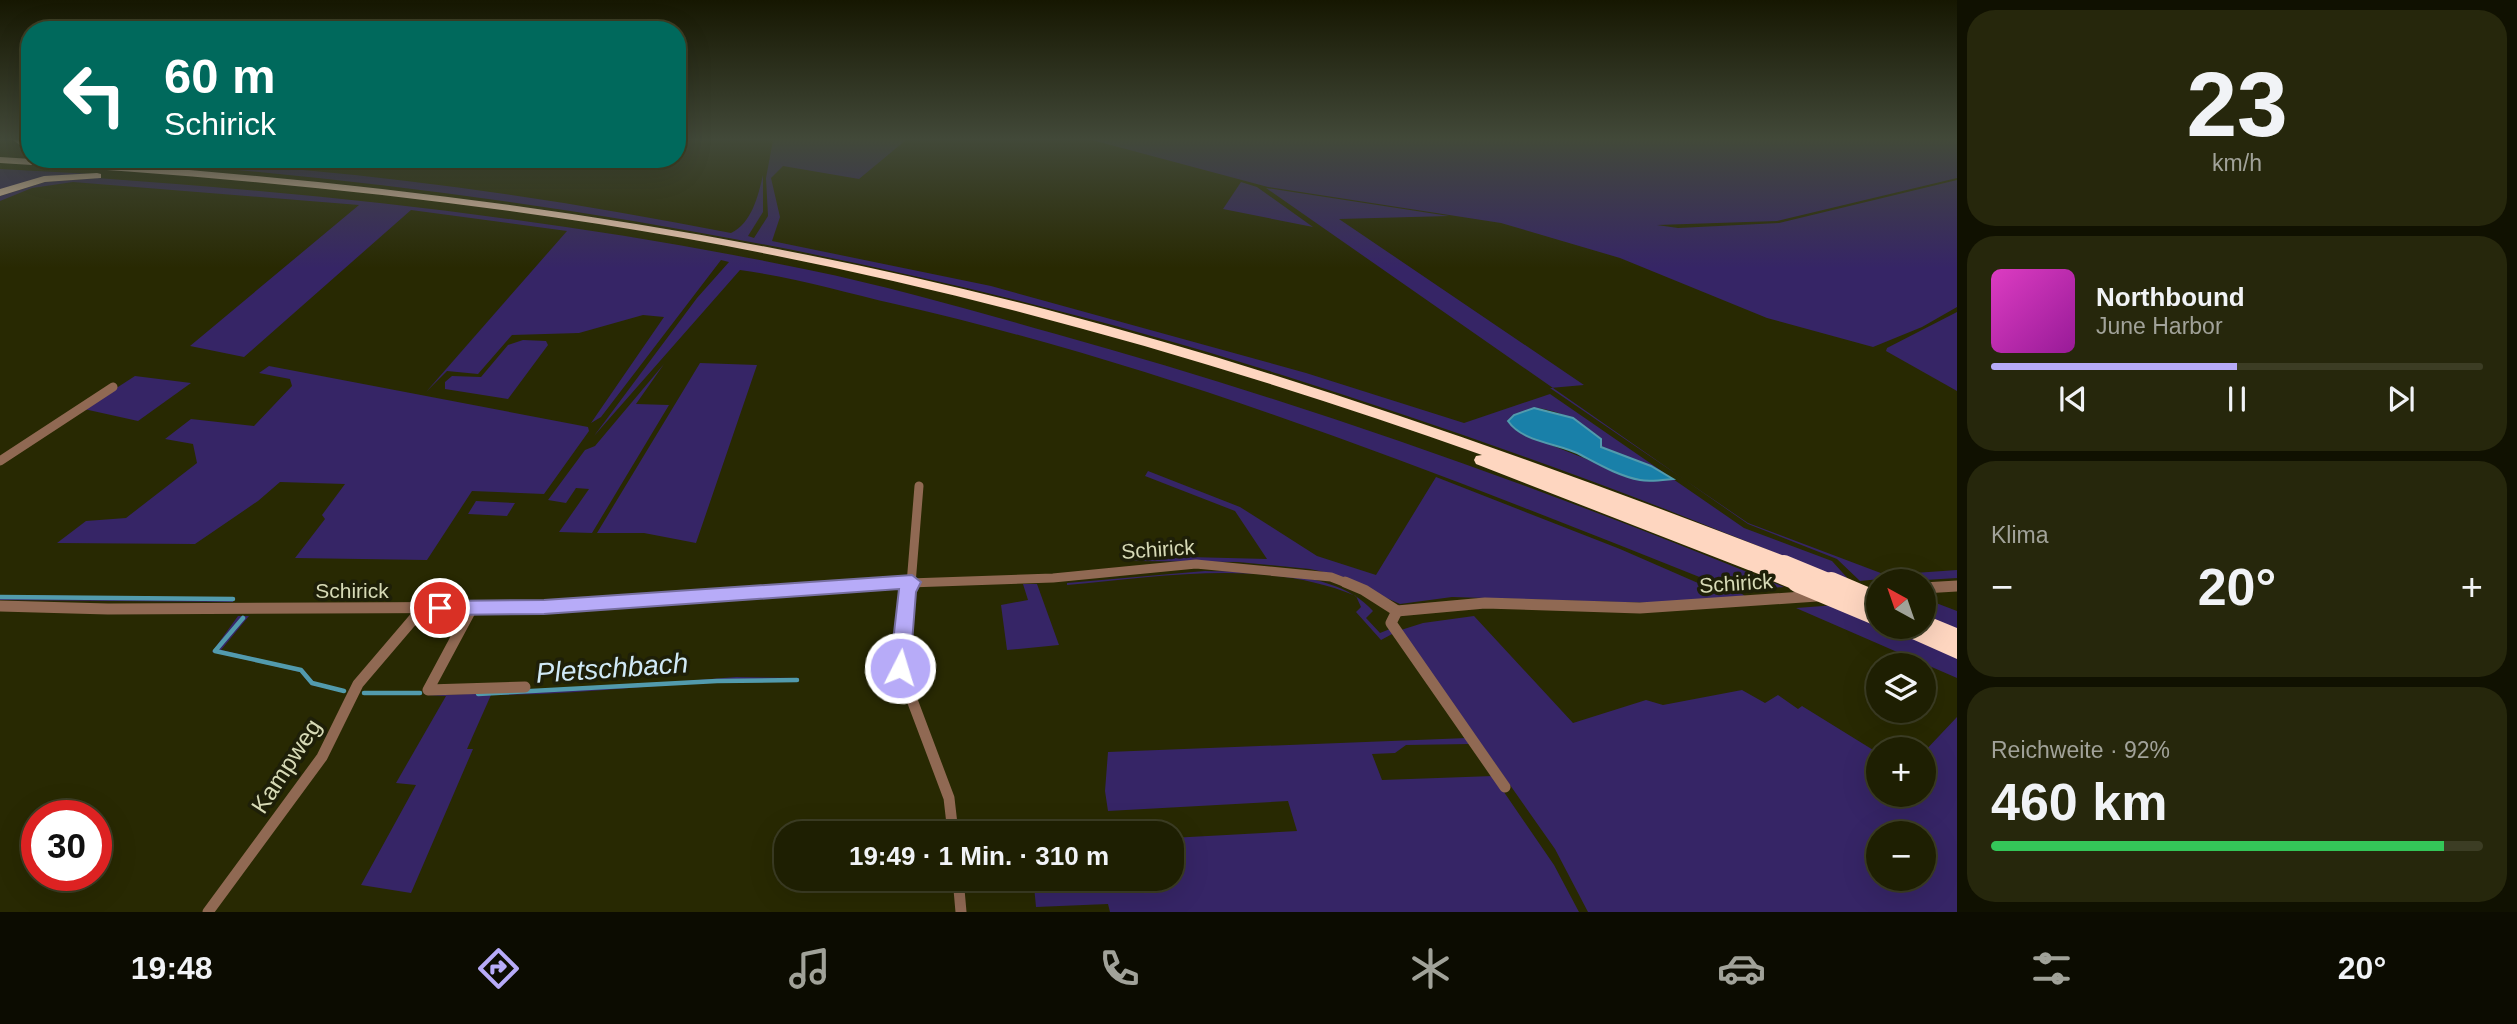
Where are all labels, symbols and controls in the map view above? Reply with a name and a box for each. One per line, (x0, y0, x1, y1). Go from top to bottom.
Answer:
icon: left (49, 49, 140, 140)
text: 60 m (164, 49, 276, 103)
text: 23 (2186, 54, 2288, 155)
text: Schirick (164, 106, 276, 142)
text: km/h (2212, 150, 2262, 176)
text: Northbound (2096, 282, 2245, 312)
text: June Harbor (2096, 313, 2223, 339)
icon: previous (2054, 380, 2092, 418)
icon: pause (2218, 380, 2256, 418)
icon: next (2382, 380, 2420, 418)
text: Klima (1991, 522, 2049, 548)
street label: Schirick (1121, 535, 1196, 563)
text: 20° (2198, 558, 2276, 616)
text: − (1991, 566, 2013, 608)
text: + (2461, 566, 2483, 608)
street label: Schirick (1699, 569, 1774, 597)
north arrow (1866, 569, 1936, 639)
map controls (1866, 569, 1936, 891)
pin (410, 578, 470, 638)
street label: Schirick (315, 579, 389, 602)
icon: arrive (421, 589, 459, 627)
position arrow (863, 631, 937, 705)
water label: Pletschbach (535, 647, 689, 689)
button: layers (1866, 653, 1936, 723)
street label: Kampweg (246, 714, 326, 818)
button: + (1866, 737, 1936, 807)
text: Reichweite · 92% (1991, 737, 2170, 763)
text: 460 km (1991, 773, 2167, 831)
speed limit sign: 30 (21, 800, 112, 891)
button: − (1866, 821, 1936, 891)
text: 19:49 · 1 Min. · 310 m (849, 841, 1109, 871)
icon: directions (474, 944, 523, 993)
icon: music (785, 944, 834, 993)
icon: phone (1095, 944, 1144, 993)
icon: climate (1406, 944, 1455, 993)
icon: car (1717, 944, 1766, 993)
icon: filters (2027, 944, 2076, 993)
text: 19:48 (131, 950, 213, 986)
text: 20° (2338, 950, 2386, 986)

